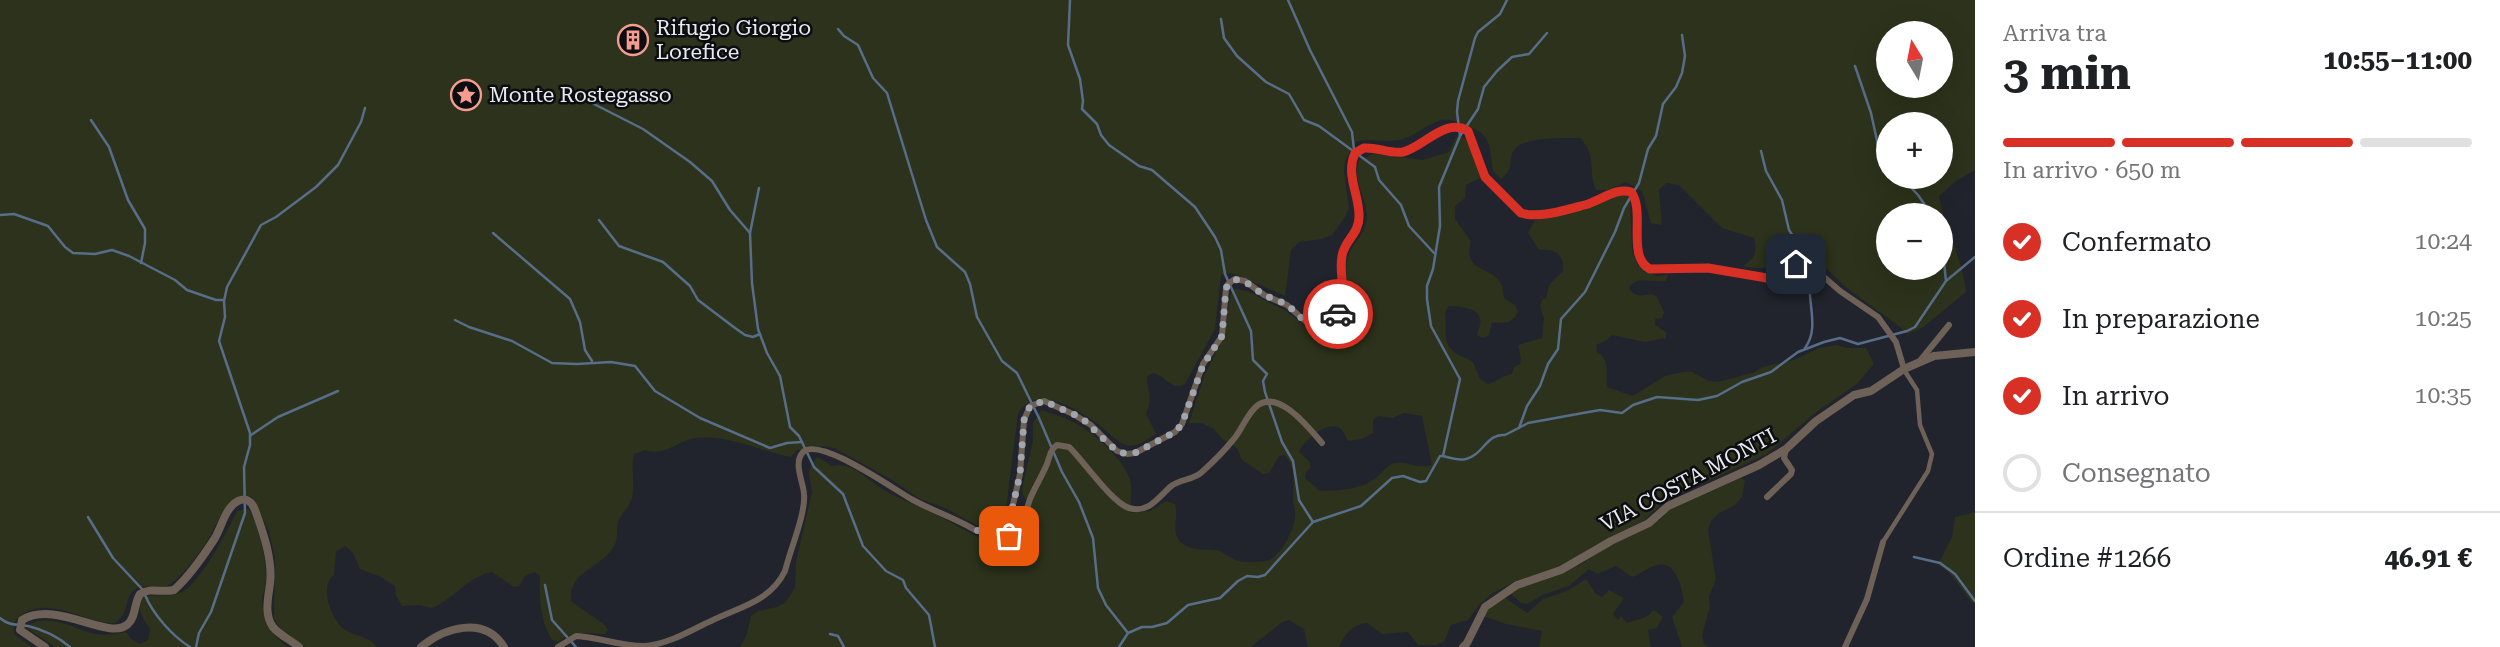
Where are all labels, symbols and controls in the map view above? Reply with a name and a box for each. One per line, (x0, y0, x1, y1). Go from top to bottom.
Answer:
place label: Rifugio Giorgio Lorefice (656, 16, 811, 64)
text: Arriva tra (2003, 20, 2107, 47)
north arrow (1876, 21, 1953, 98)
map controls (1876, 21, 1953, 280)
building icon: Rifugio Giorgio Lorefice (616, 23, 650, 57)
text: 10:55–11:00 (2323, 45, 2472, 75)
text: 3 min (2003, 46, 2131, 100)
place icon: Monte Rostegasso (449, 78, 483, 112)
place label: Monte Rostegasso (489, 83, 672, 107)
button: + (1876, 112, 1953, 189)
text: In arrivo · 650 m (2003, 157, 2181, 184)
button: − (1876, 203, 1953, 280)
icon: check (2003, 223, 2041, 261)
text: Confermato (2062, 227, 2211, 257)
text: 10:24 (2415, 228, 2472, 255)
pin (1766, 234, 1826, 294)
icon: home (1777, 245, 1815, 283)
courier (1303, 279, 1373, 349)
icon: car (1319, 295, 1357, 333)
icon: check (2003, 300, 2041, 338)
text: In preparazione (2062, 304, 2260, 334)
text: 10:25 (2415, 305, 2472, 332)
icon: check (2003, 377, 2041, 415)
text: In arrivo (2062, 381, 2169, 411)
text: 10:35 (2415, 382, 2472, 409)
street label: VIA COSTA MONTI (1596, 423, 1780, 537)
text: Consegnato (2062, 458, 2211, 488)
pin (979, 506, 1039, 566)
icon: bag (990, 517, 1028, 555)
text: Ordine #1266 (2003, 543, 2171, 573)
text: 46.91 € (2384, 543, 2472, 573)

